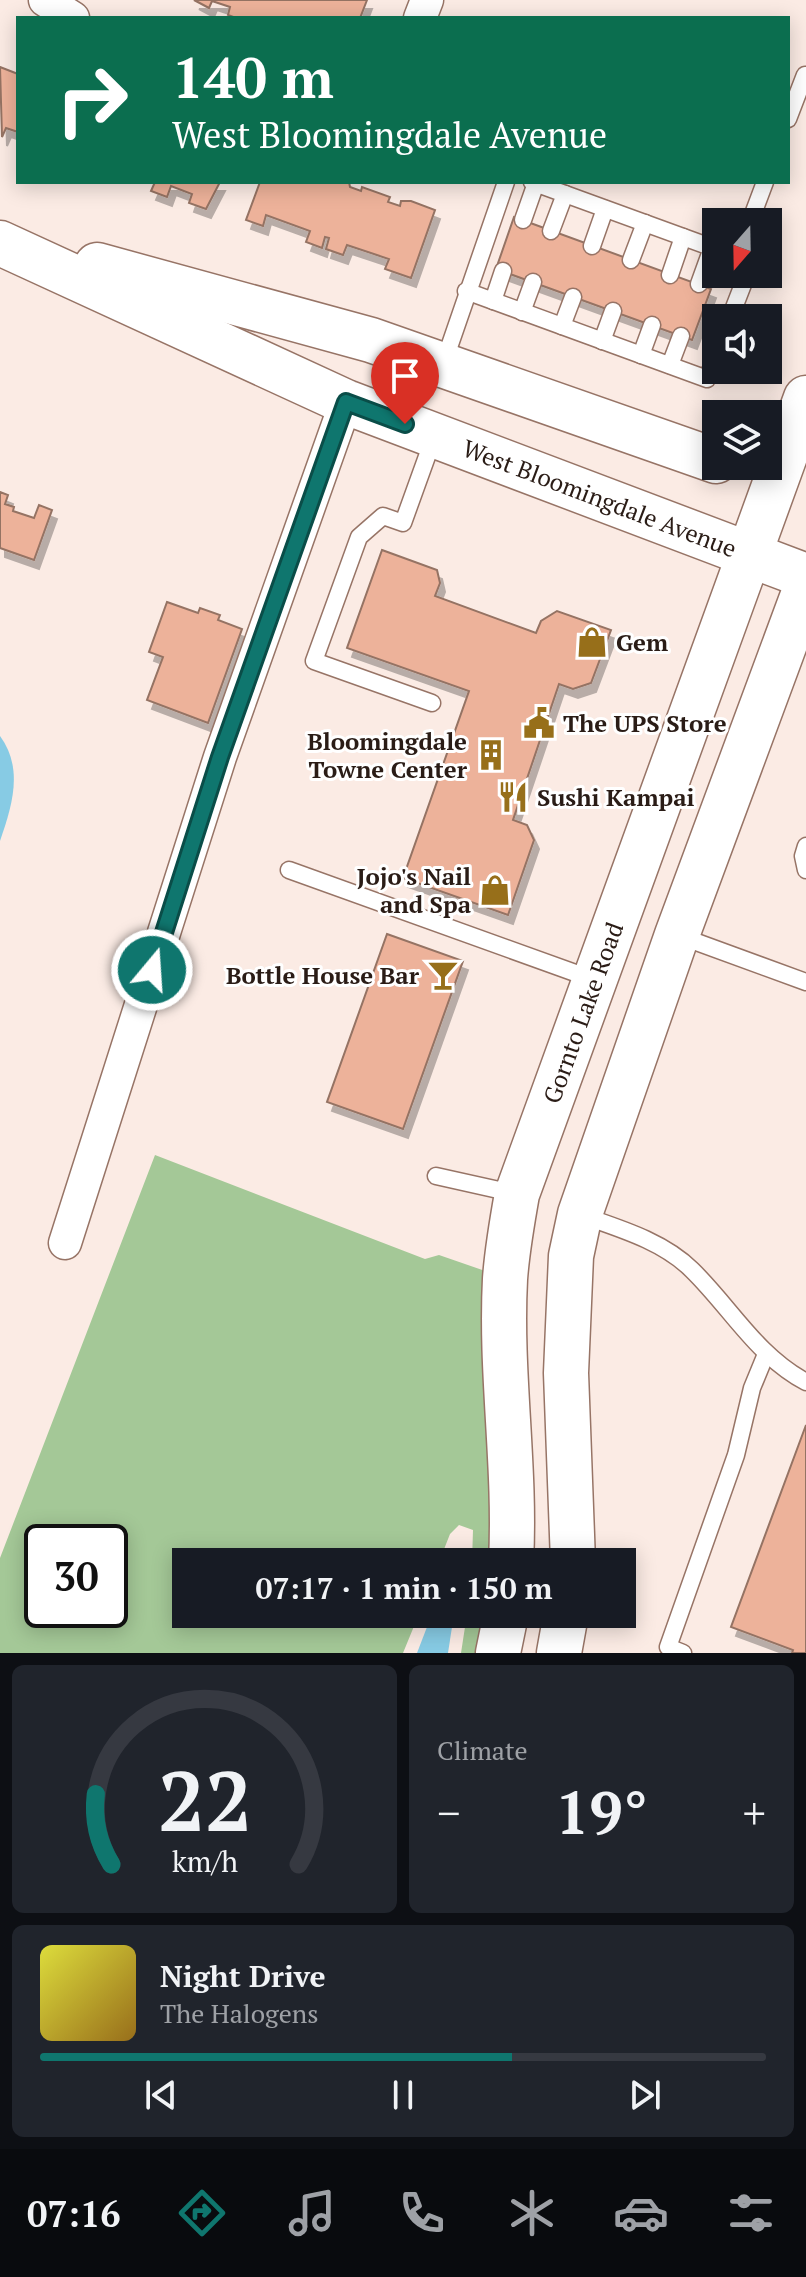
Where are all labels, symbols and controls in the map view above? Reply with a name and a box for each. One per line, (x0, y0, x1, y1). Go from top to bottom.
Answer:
text: 140 m (172, 40, 334, 114)
icon: right (40, 48, 144, 152)
text: West Bloomingdale Avenue (172, 111, 607, 158)
north arrow (702, 208, 782, 288)
map controls (702, 208, 782, 480)
button: sound (702, 304, 782, 384)
pin (371, 342, 439, 424)
icon: arrive (383, 354, 427, 398)
button: layers (702, 400, 782, 480)
street label: West Bloomingdale Avenue (458, 432, 741, 564)
shop icon: Gem (575, 625, 609, 659)
place label: Gem (616, 626, 668, 658)
public building icon: The UPS Store (522, 706, 556, 740)
place label: The UPS Store (563, 707, 727, 739)
place label: Bloomingdale Towne Center (307, 725, 468, 785)
building icon: Bloomingdale Towne Center (474, 738, 508, 772)
restaurant icon: Sushi Kampai (496, 780, 530, 814)
place label: Sushi Kampai (537, 781, 695, 813)
place label: Jojo's Nail and Spa (357, 860, 472, 920)
shop icon: Jojo's Nail and Spa (478, 873, 512, 907)
street label: Gornto Lake Road (535, 918, 630, 1108)
position arrow (110, 928, 194, 1012)
bar icon: Bottle House Bar (426, 958, 460, 992)
place label: Bottle House Bar (226, 959, 420, 991)
speed limit sign: 30 (24, 1524, 128, 1628)
text: 07:17 · 1 min · 150 m (256, 1568, 552, 1608)
text: Climate (437, 1733, 528, 1767)
text: 22 (157, 1745, 252, 1855)
text: 19° (555, 1772, 648, 1851)
text: − (437, 1783, 460, 1842)
text: + (743, 1783, 766, 1842)
text: km/h (171, 1842, 238, 1880)
text: Night Drive (160, 1956, 326, 1996)
text: The Halogens (160, 1996, 318, 2030)
icon: previous (139, 2073, 183, 2117)
icon: pause (381, 2073, 425, 2117)
icon: next (623, 2073, 667, 2117)
icon: directions (174, 2185, 230, 2241)
icon: music (284, 2185, 340, 2241)
icon: phone (394, 2185, 450, 2241)
icon: climate (504, 2185, 560, 2241)
icon: car (613, 2185, 669, 2241)
icon: filters (723, 2185, 779, 2241)
text: 07:16 (27, 2190, 121, 2237)

